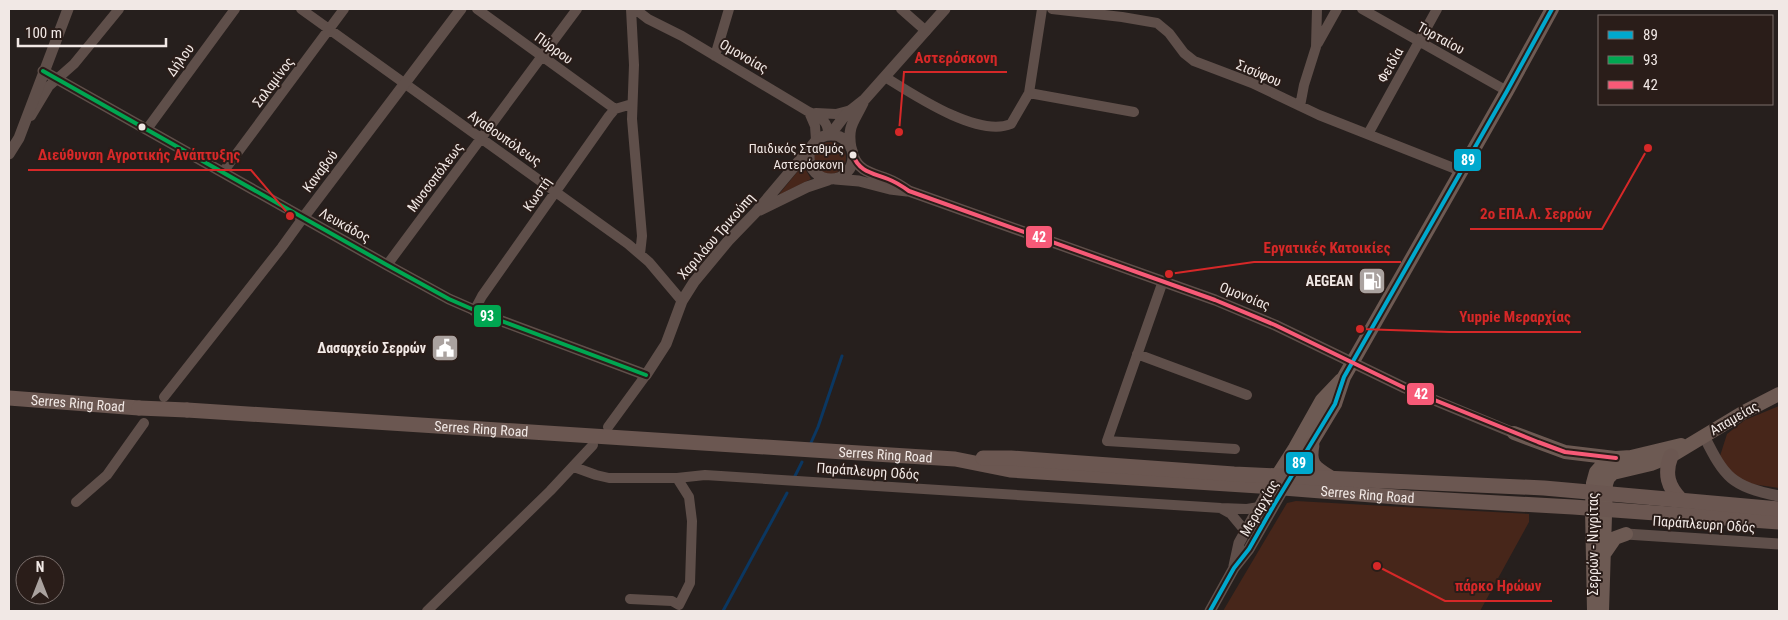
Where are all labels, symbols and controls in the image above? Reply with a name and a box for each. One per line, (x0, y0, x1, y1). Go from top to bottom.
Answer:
scale bar (18, 15, 165, 47)
legend (1598, 15, 1773, 105)
street label: Τυρταίου (1415, 19, 1468, 58)
text: 100 m (25, 24, 62, 42)
text: 89 (1643, 26, 1658, 44)
street label: Πύρρου (532, 29, 576, 67)
street label: Ομονοίας (717, 36, 771, 76)
street label: Δήλου (163, 40, 197, 79)
callout: Αστερόσκονη (904, 42, 1007, 72)
street label: Φειδία (1374, 45, 1406, 85)
text: Αστερόσκονη (915, 49, 997, 67)
text: 93 (1643, 51, 1658, 69)
street label: Σαλαμίνος (249, 54, 297, 110)
street label: Σισύφου (1234, 56, 1284, 91)
text: 42 (1643, 76, 1658, 94)
street label: Αγαθουπόλεως (465, 107, 545, 169)
unlabelled marker (137, 122, 147, 132)
street label: Μυσσοπόλεως (404, 139, 466, 215)
callout: Διεύθυνση Αγροτικής Ανάπτυξης (28, 140, 251, 170)
place label: Παιδικός Σταθμός Αστερόσκονη (749, 141, 844, 172)
text: Διεύθυνση Αγροτικής Ανάπτυξης (38, 146, 241, 164)
street label: Καναβού (299, 147, 341, 195)
line badge: 89 (1453, 148, 1482, 172)
marker: Παιδικός Σταθμός Αστερόσκονη (848, 150, 858, 160)
text: 89 (1461, 152, 1475, 168)
street label: Κωστή (520, 174, 554, 214)
street label: Χαριλάου Τρικούπη (674, 190, 758, 282)
callout: 2ο ΕΠΑ.Λ. Σερρών (1470, 199, 1602, 229)
street label: Λευκάδος (317, 204, 373, 246)
text: 2ο ΕΠΑ.Λ. Σερρών (1480, 205, 1592, 223)
line badge: 42 (1025, 225, 1053, 249)
text: 42 (1032, 229, 1046, 245)
callout: Εργατικές Κατοικίες (1254, 232, 1401, 262)
text: Εργατικές Κατοικίες (1264, 239, 1391, 257)
fuel station icon: AEGEAN (1357, 266, 1387, 296)
place label: AEGEAN (1306, 273, 1353, 289)
street label: Ομονοίας (1217, 279, 1273, 313)
callout: Yuppie Μεραρχίας (1450, 302, 1581, 332)
line badge: 93 (473, 304, 502, 328)
text: 93 (480, 308, 494, 324)
text: Yuppie Μεραρχίας (1459, 308, 1571, 326)
public building icon: Δασαρχείο Σερρών (430, 333, 460, 363)
place label: Δασαρχείο Σερρών (317, 340, 427, 357)
line badge: 42 (1406, 382, 1435, 406)
text: 42 (1414, 386, 1428, 402)
street label: Serres Ring Road (30, 392, 125, 415)
street label: Απαμείας (1707, 398, 1761, 438)
street label: Serres Ring Road (434, 418, 529, 440)
street label: Serres Ring Road (838, 444, 933, 466)
line badge: 89 (1285, 451, 1314, 475)
text: 89 (1292, 455, 1306, 471)
street label: Παράπλευρη Οδός (816, 459, 920, 483)
street label: Μεραρχίας (1236, 477, 1282, 539)
street label: Serres Ring Road (1320, 483, 1415, 506)
street label: Σερρών - Νιγρίτας (1585, 492, 1601, 596)
street label: Παράπλευρη Οδός (1652, 512, 1756, 536)
north arrow (15, 555, 65, 605)
text: N (36, 559, 44, 575)
callout: πάρκο Ηρώων (1445, 571, 1552, 601)
text: πάρκο Ηρώων (1455, 577, 1542, 595)

